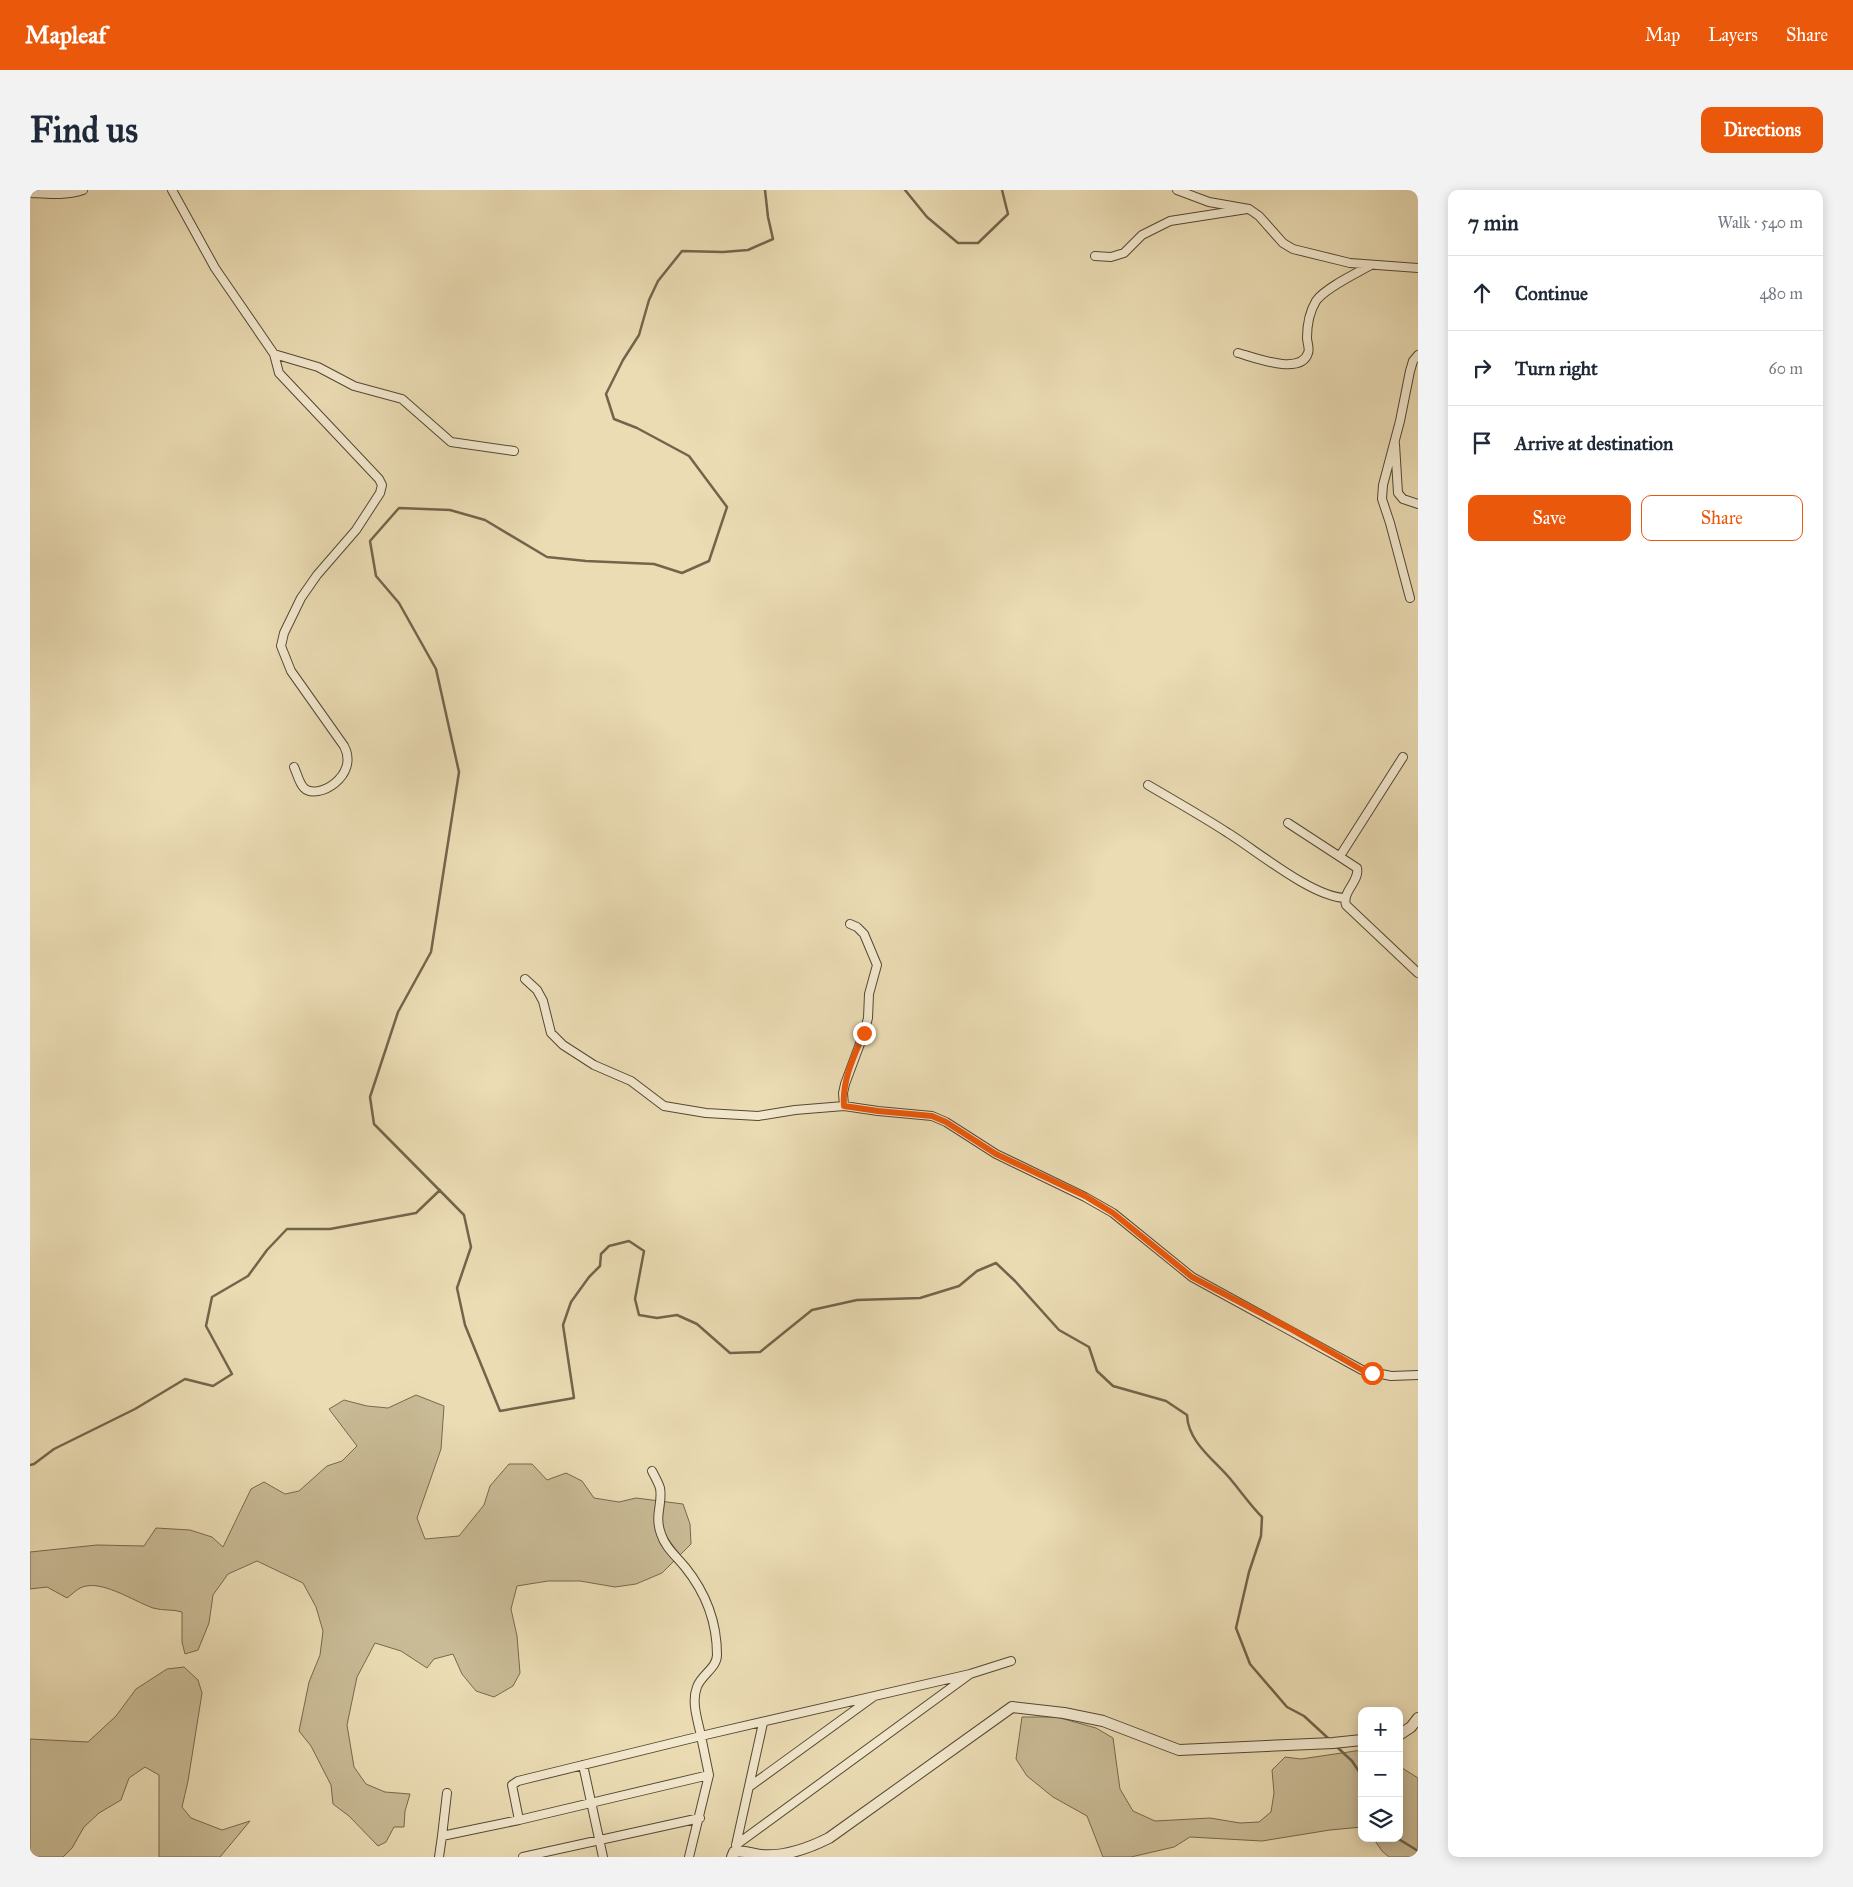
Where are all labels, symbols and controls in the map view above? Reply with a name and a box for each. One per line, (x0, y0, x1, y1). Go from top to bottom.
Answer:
text: Mapleaf (25, 20, 106, 50)
text: Map (1645, 24, 1680, 46)
text: Layers (1708, 24, 1758, 46)
text: Share (1786, 24, 1828, 46)
button: Directions (1701, 107, 1823, 153)
text: Find us (30, 109, 138, 152)
text: 7 min (1468, 210, 1519, 236)
text: Walk · 540 m (1718, 213, 1803, 232)
icon: ahead (1468, 279, 1496, 307)
text: Continue (1515, 282, 1588, 305)
text: 480 m (1759, 284, 1803, 303)
icon: right (1468, 354, 1496, 382)
text: Turn right (1515, 357, 1598, 380)
text: 60 m (1769, 359, 1803, 378)
icon: arrive (1468, 429, 1496, 457)
text: Arrive at destination (1515, 432, 1673, 455)
button: Save (1468, 495, 1631, 541)
button: Share (1641, 495, 1803, 541)
route end (853, 1022, 876, 1045)
route start (1361, 1362, 1384, 1385)
map controls (1358, 1707, 1403, 1842)
button: + (1358, 1707, 1403, 1752)
button: − (1358, 1752, 1403, 1797)
button: layers (1358, 1797, 1403, 1842)

